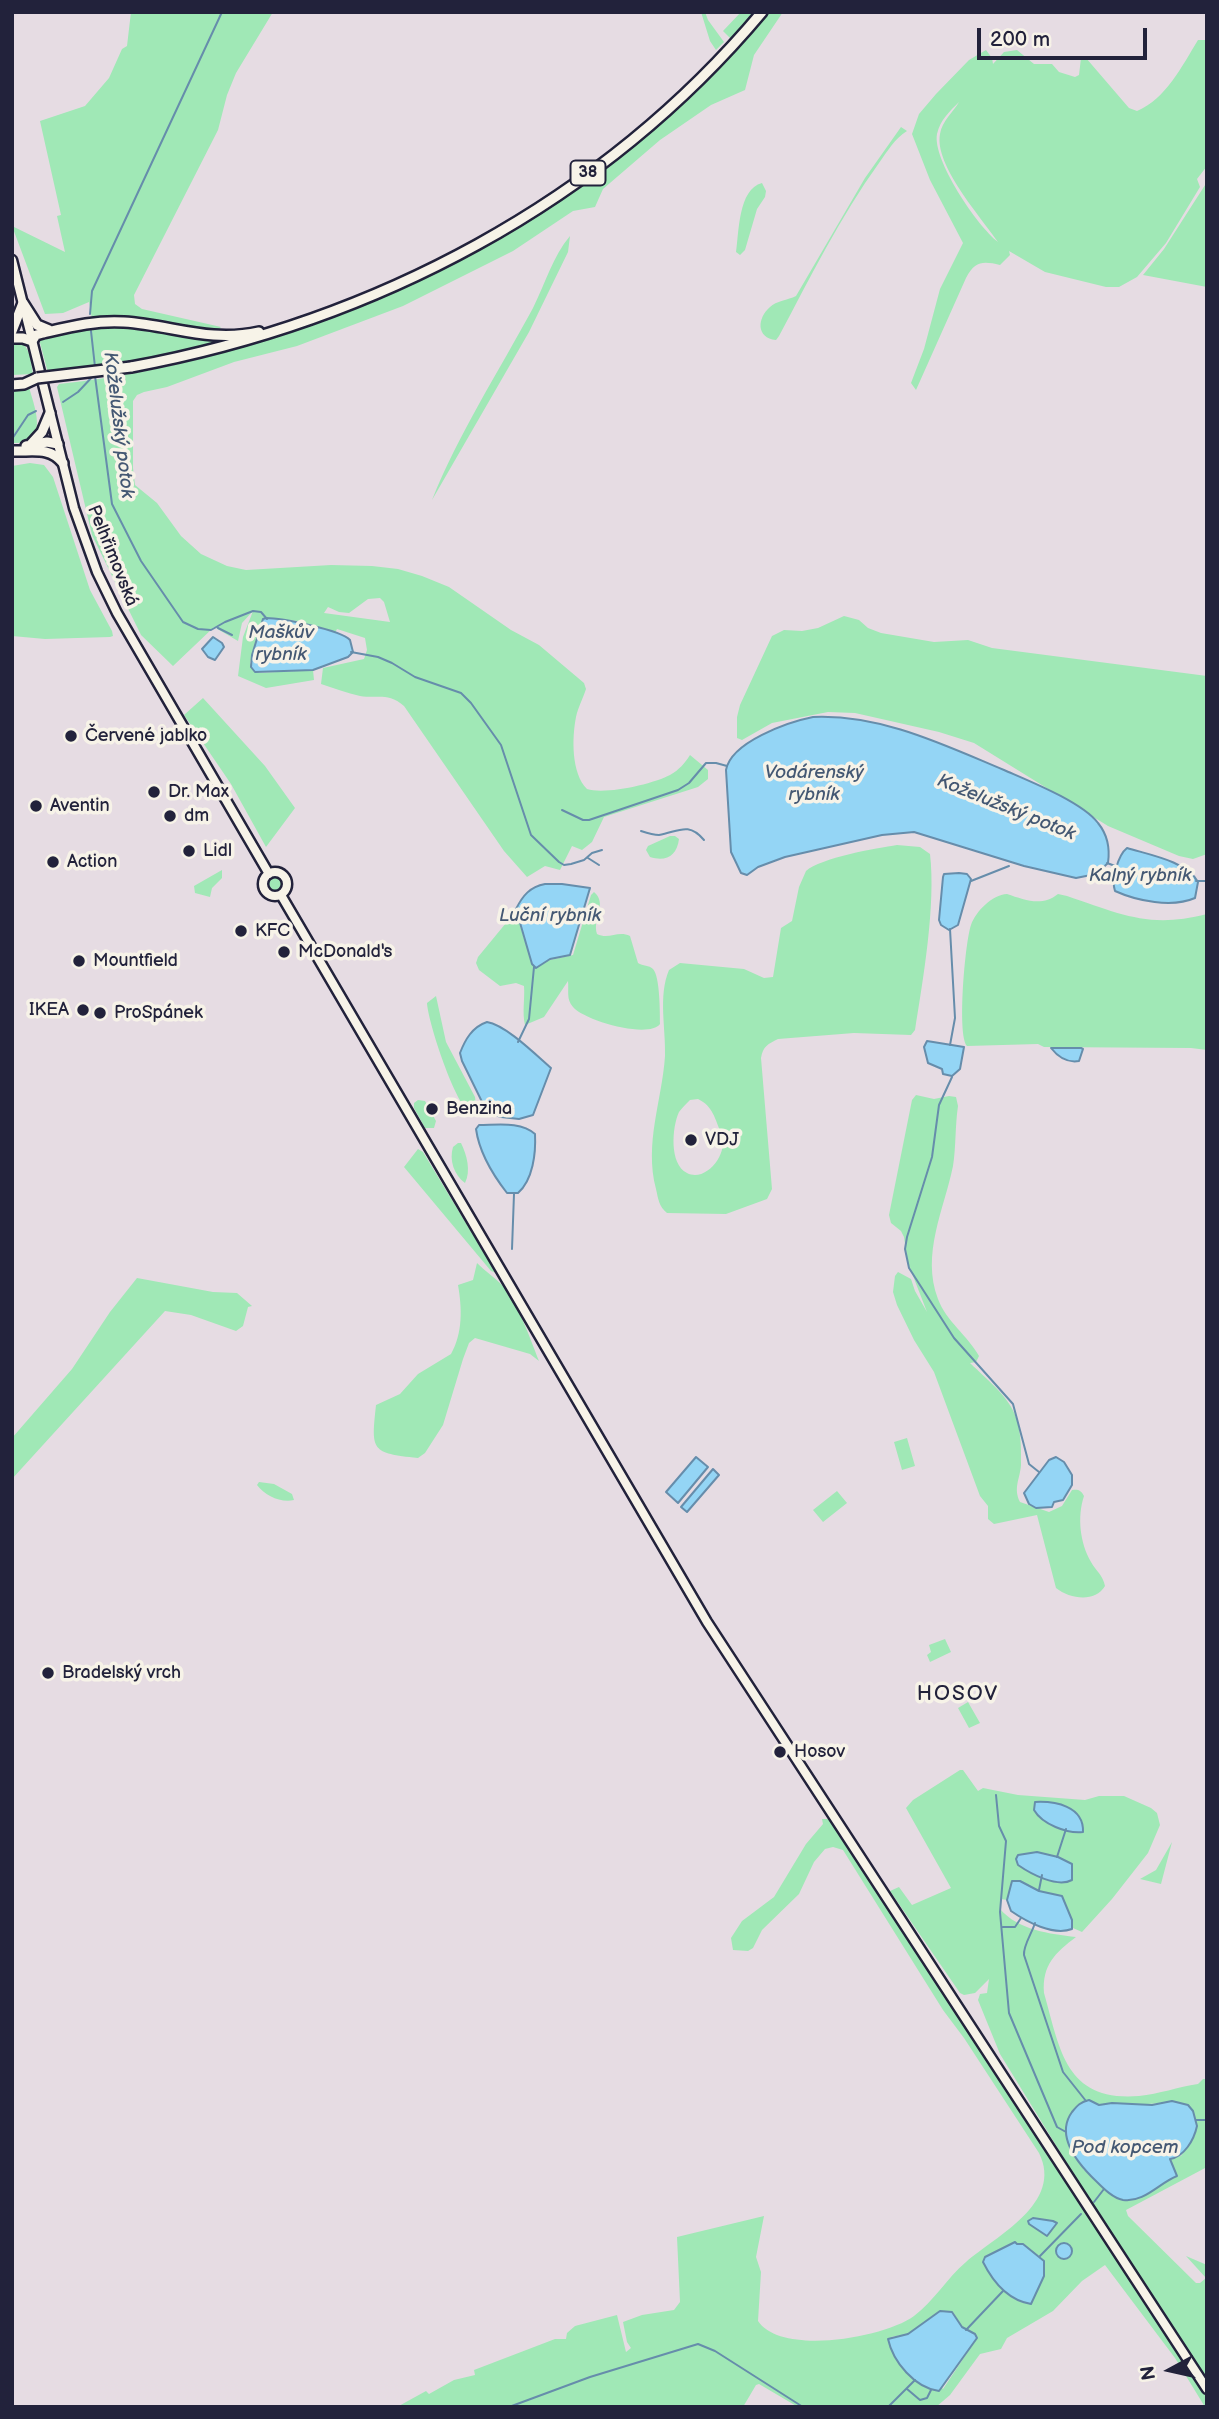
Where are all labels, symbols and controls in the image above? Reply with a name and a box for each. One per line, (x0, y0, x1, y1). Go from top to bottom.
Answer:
scale bar (981, 14, 1151, 58)
text: 200 m (990, 27, 1050, 52)
road number: 38 (570, 160, 606, 186)
water label: Koželužský potok (98, 351, 138, 499)
street label: Pelhřimovská (82, 502, 142, 610)
water label: Maškův rybník (248, 622, 314, 666)
place label: Červené jablko (85, 725, 207, 747)
marker: Červené jablko (63, 728, 79, 744)
water label: Vodárenský rybník (764, 762, 864, 806)
water label: Koželužský potok (933, 770, 1079, 846)
place label: Dr. Max (168, 781, 229, 803)
marker: Dr. Max (146, 784, 162, 800)
place label: Aventin (50, 795, 110, 817)
marker: Aventin (28, 798, 44, 814)
place label: dm (184, 805, 209, 827)
marker: dm (162, 808, 178, 824)
place label: Lidl (203, 840, 232, 862)
marker: Lidl (181, 843, 197, 859)
place label: Action (67, 851, 117, 873)
marker: Action (45, 854, 61, 870)
water label: Kalný rybník (1089, 865, 1191, 887)
water label: Luční rybník (499, 905, 601, 927)
place label: KFC (255, 920, 290, 942)
marker: KFC (233, 923, 249, 939)
place label: McDonald's (298, 941, 392, 963)
marker: McDonald's (276, 944, 292, 960)
place label: Mountfield (93, 950, 178, 972)
marker: Mountfield (71, 953, 87, 969)
place label: IKEA (29, 999, 69, 1021)
marker: IKEA (75, 1002, 91, 1018)
place label: ProSpánek (114, 1002, 203, 1024)
marker: ProSpánek (92, 1005, 108, 1021)
place label: Benzina (446, 1098, 512, 1120)
marker: Benzina (424, 1101, 440, 1117)
place label: VDJ (705, 1129, 739, 1151)
marker: VDJ (683, 1132, 699, 1148)
place label: Bradelský vrch (62, 1662, 181, 1684)
marker: Bradelský vrch (40, 1665, 56, 1681)
district label: HOSOV (917, 1682, 999, 1708)
place label: Hosov (794, 1741, 845, 1763)
marker: Hosov (772, 1744, 788, 1760)
water label: Pod kopcem (1072, 2137, 1178, 2159)
north arrow (1135, 2335, 1205, 2405)
text: N (1136, 2364, 1161, 2382)

